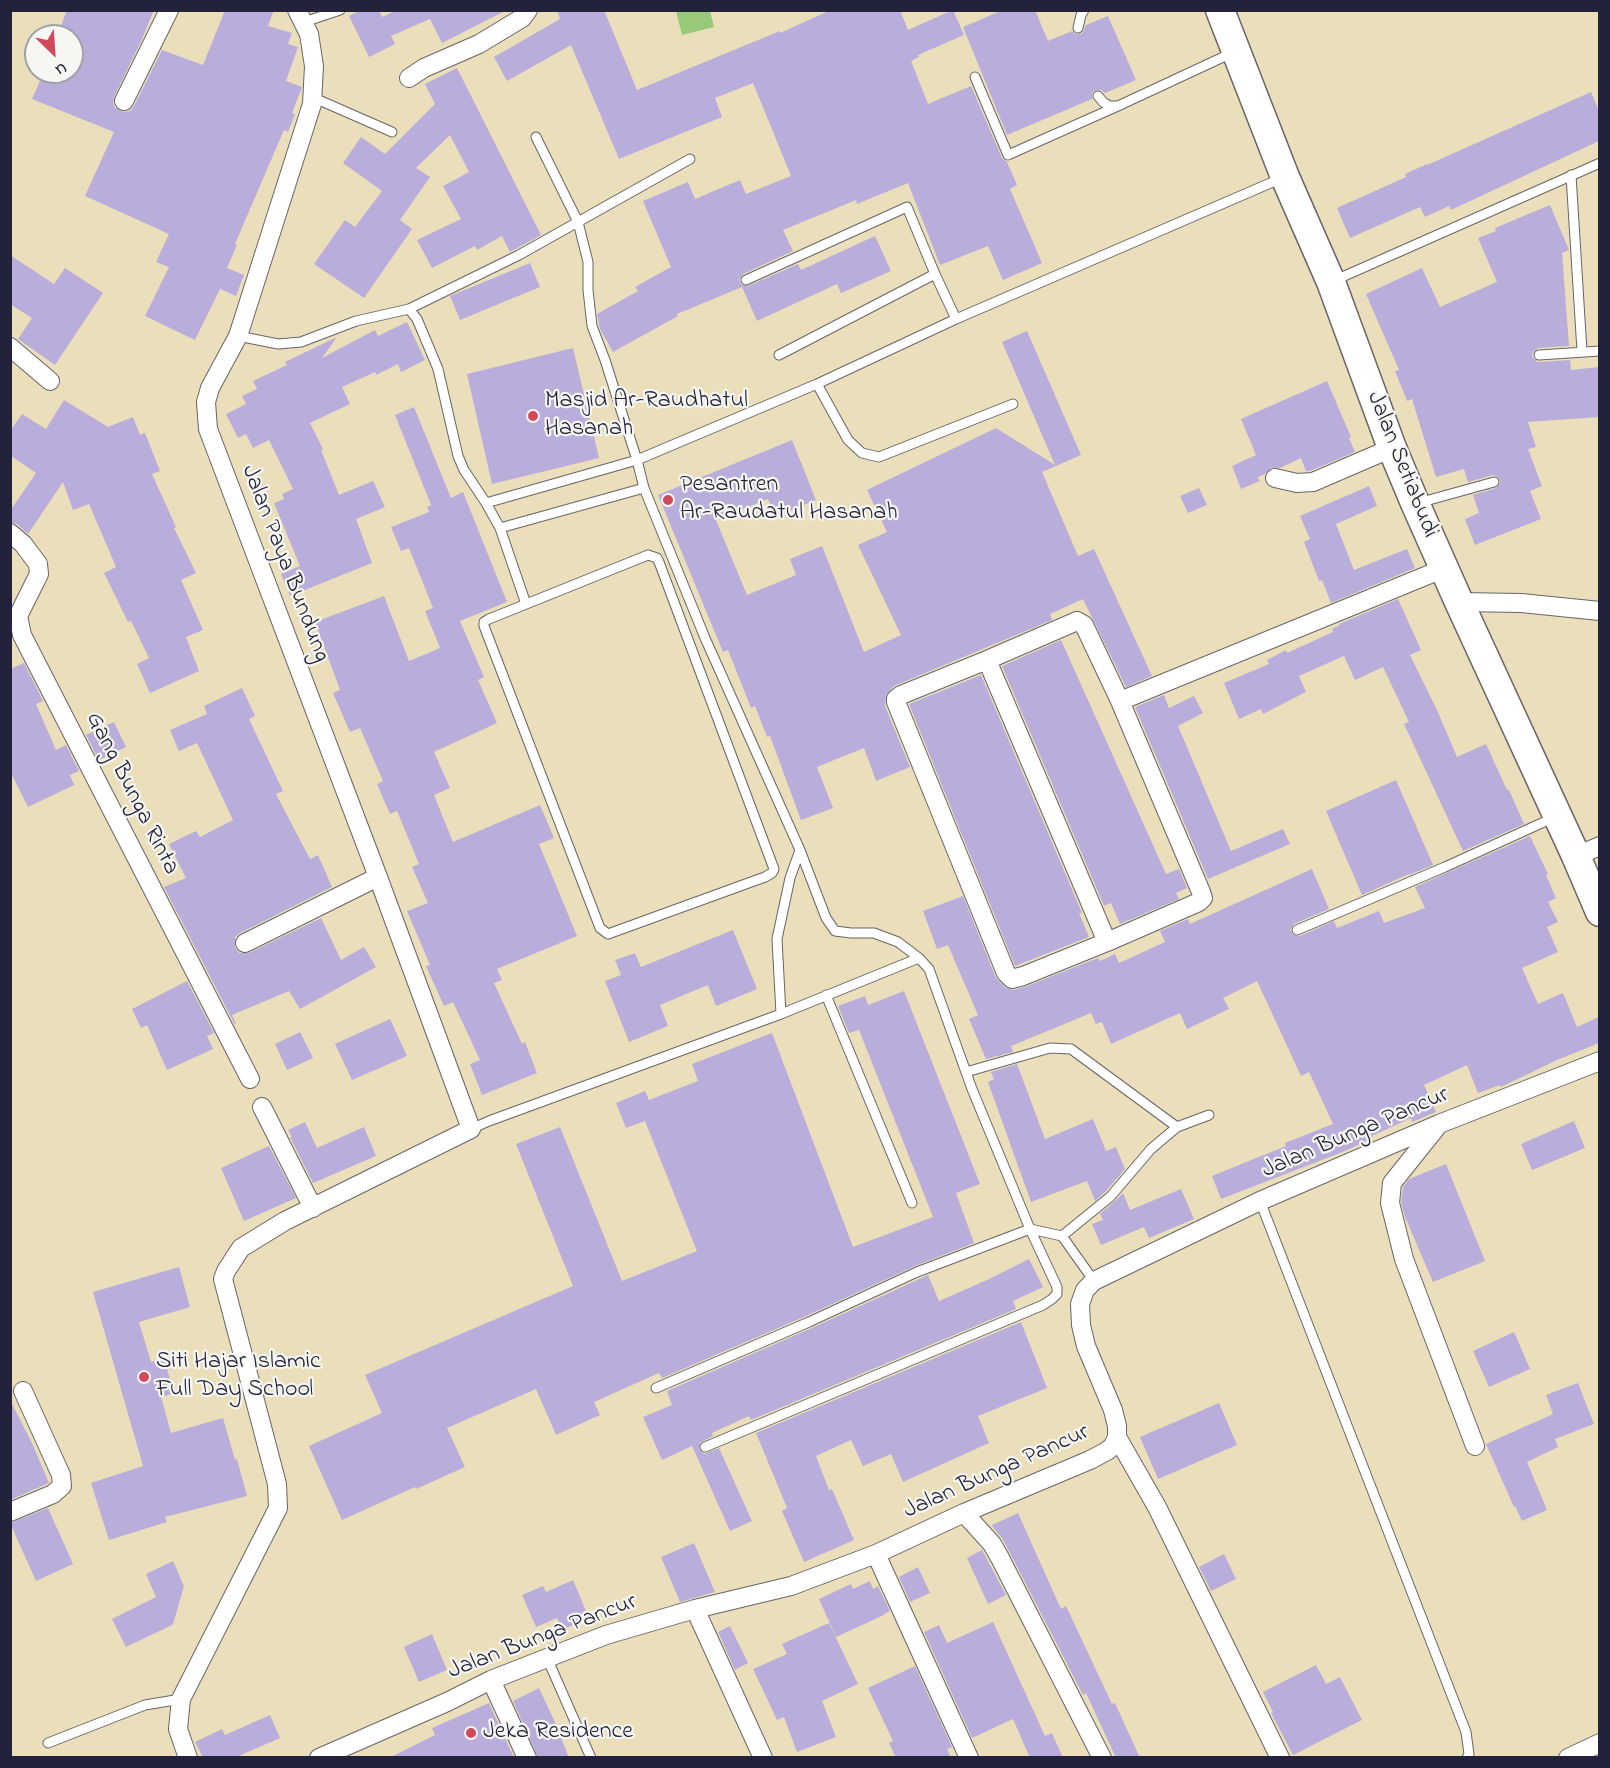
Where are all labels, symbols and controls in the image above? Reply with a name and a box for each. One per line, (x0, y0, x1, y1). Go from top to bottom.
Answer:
north arrow (24, 24, 84, 84)
text: U (51, 55, 70, 82)
place label: Masjid Ar-Raudhatul Hasanah (545, 388, 748, 444)
street label: Jalan Setiabudi (1359, 388, 1443, 542)
marker: Masjid Ar-Raudhatul Hasanah (526, 409, 540, 423)
street label: Jalan Paya Bundung (233, 461, 335, 667)
place label: Pesantren Ar-Raudatul Hasanah (680, 472, 898, 528)
marker: Pesantren Ar-Raudatul Hasanah (661, 493, 675, 507)
street label: Gang Bunga Rinta (78, 708, 184, 880)
street label: Jalan Bunga Pancur (1258, 1082, 1454, 1186)
place label: Siti Hajar Islamic Full Day School (156, 1349, 321, 1405)
marker: Siti Hajar Islamic Full Day School (137, 1370, 151, 1384)
street label: Jalan Bunga Pancur (900, 1419, 1094, 1527)
street label: Jalan Bunga Pancur (445, 1589, 641, 1687)
place label: Jeka Residence (483, 1719, 633, 1747)
marker: Jeka Residence (464, 1726, 478, 1740)

